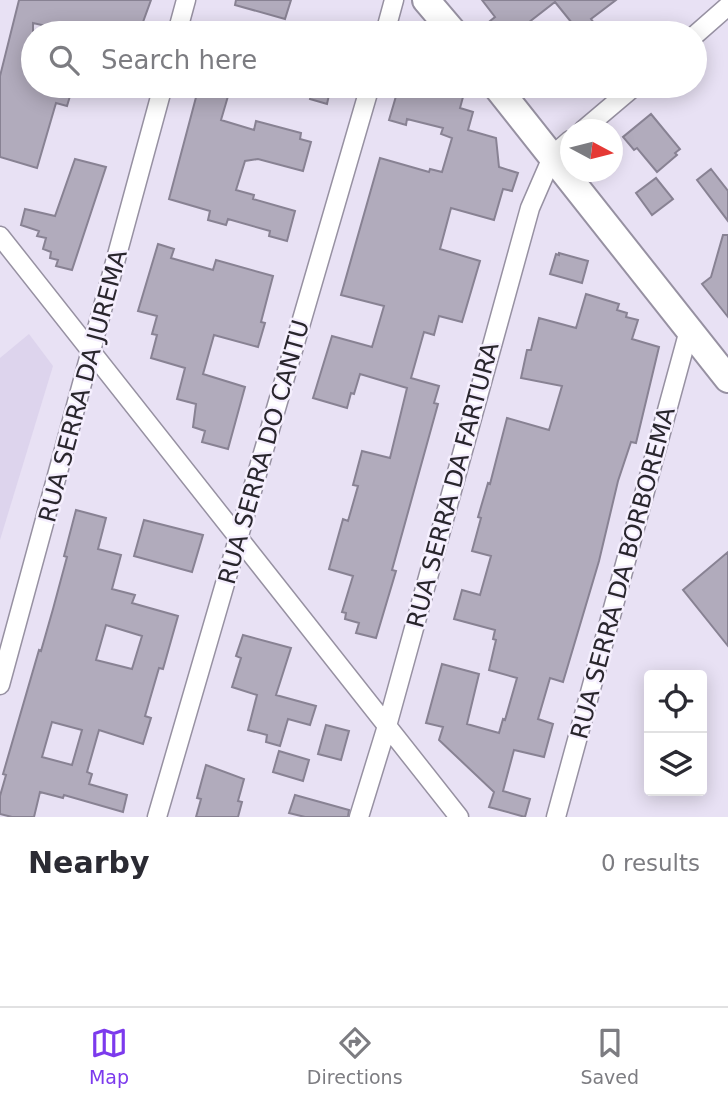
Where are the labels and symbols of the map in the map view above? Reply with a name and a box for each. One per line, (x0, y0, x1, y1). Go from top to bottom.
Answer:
north arrow (560, 119, 623, 182)
street label: RUA SERRA DA JUREMA (33, 246, 133, 525)
street label: RUA SERRA DO CANTU (213, 317, 315, 587)
street label: RUA SERRA DA FARTURA (401, 339, 505, 631)
street label: RUA SERRA DA BORBOREMA (565, 403, 681, 742)

